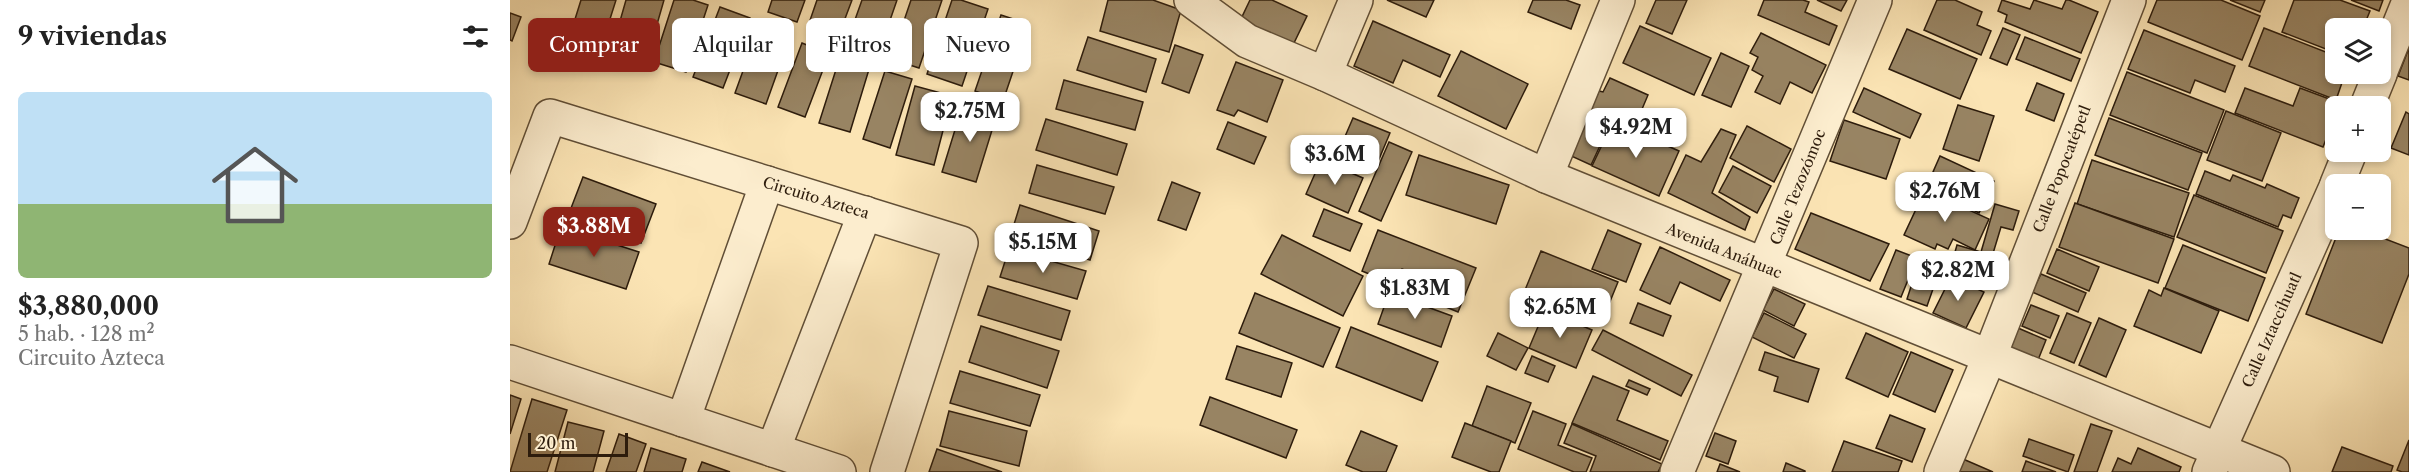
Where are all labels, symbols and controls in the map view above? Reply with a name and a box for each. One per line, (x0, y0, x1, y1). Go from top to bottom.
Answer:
chip: Comprar (528, 18, 660, 72)
chip: Alquilar (672, 18, 794, 72)
chip: Filtros (806, 18, 912, 72)
chip: Nuevo (924, 18, 1031, 72)
map controls (2325, 18, 2391, 240)
button: layers (2325, 18, 2391, 84)
text: 9 viviendas (18, 20, 167, 52)
icon: filters (459, 20, 492, 53)
pin: $2.75M (921, 92, 1019, 143)
button: + (2325, 96, 2391, 162)
text: $2.75M (935, 99, 1005, 123)
street label: Calle Popocatépetl (2028, 102, 2095, 235)
pin: $4.92M (1587, 108, 1685, 159)
text: $4.92M (1599, 115, 1673, 139)
street label: Calle Tezozómoc (1766, 126, 1830, 248)
icon: home (201, 131, 309, 239)
pin: $3.6M (1293, 135, 1377, 186)
text: $3.6M (1304, 142, 1366, 166)
street label: Circuito Azteca (761, 172, 872, 223)
pin: $2.76M (1896, 172, 1994, 223)
button: − (2325, 174, 2391, 240)
text: $2.76M (1909, 179, 1981, 203)
pin: $3.88M (545, 207, 643, 258)
text: $3.88M (557, 214, 631, 238)
street label: Avenida Anáhuac (1663, 218, 1785, 282)
pin: $5.15M (994, 223, 1092, 274)
text: $5.15M (1008, 230, 1078, 254)
pin: $2.82M (1909, 251, 2007, 302)
text: $2.82M (1921, 258, 1995, 282)
pin: $1.83M (1366, 269, 1464, 320)
street label: Calle Iztaccíhuatl (2238, 269, 2306, 390)
text: $1.83M (1380, 276, 1450, 300)
pin: $2.65M (1511, 288, 1609, 339)
text: $3,880,000 (18, 290, 159, 322)
text: $2.65M (1524, 295, 1596, 319)
text: 5 hab. · 128 m² (18, 322, 155, 346)
text: Circuito Azteca (18, 346, 165, 370)
scale bar (528, 430, 628, 458)
text: 20 m (537, 433, 576, 453)

